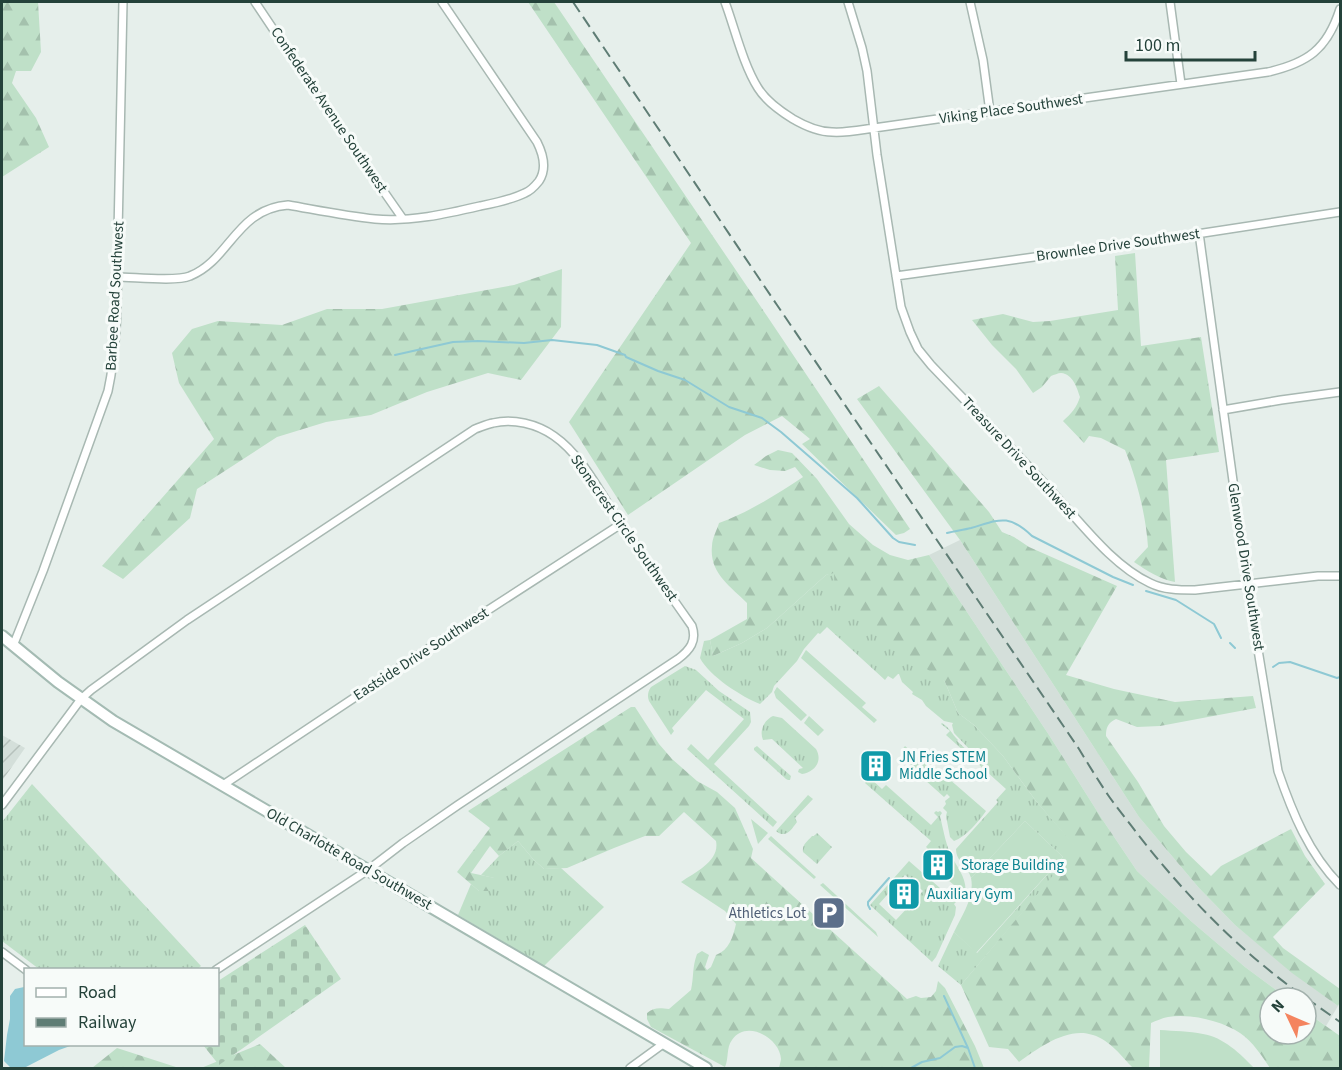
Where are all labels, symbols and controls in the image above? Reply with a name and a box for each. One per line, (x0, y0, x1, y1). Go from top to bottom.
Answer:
street label: Confederate Avenue Southwest (266, 23, 392, 197)
scale bar (1126, 24, 1255, 62)
text: 100 m (1135, 33, 1180, 58)
street label: Viking Place Southwest (938, 89, 1084, 129)
street label: Barbee Road Southwest (101, 221, 129, 371)
street label: Brownlee Drive Southwest (1035, 223, 1201, 267)
street label: Treasure Drive Southwest (957, 393, 1081, 523)
street label: Stonecrest Circle Southwest (565, 450, 683, 606)
street label: Glenwood Drive Southwest (1222, 482, 1270, 652)
street label: Eastside Drive Southwest (349, 602, 493, 706)
place label: JN Fries STEM Middle School (899, 747, 988, 785)
building icon: JN Fries STEM Middle School (858, 748, 894, 784)
street label: Old Charlotte Road Southwest (262, 803, 436, 915)
building icon: Storage Building (920, 847, 956, 883)
place label: Storage Building (961, 855, 1065, 876)
building icon: Auxiliary Gym (886, 876, 922, 912)
place label: Auxiliary Gym (927, 884, 1013, 905)
parking icon: Athletics Lot (811, 895, 847, 931)
place label: Athletics Lot (729, 903, 806, 924)
legend (24, 968, 219, 1046)
text: Road (78, 980, 117, 1005)
north arrow (1258, 986, 1318, 1046)
text: N (1266, 995, 1290, 1018)
text: Railway (78, 1010, 137, 1035)

